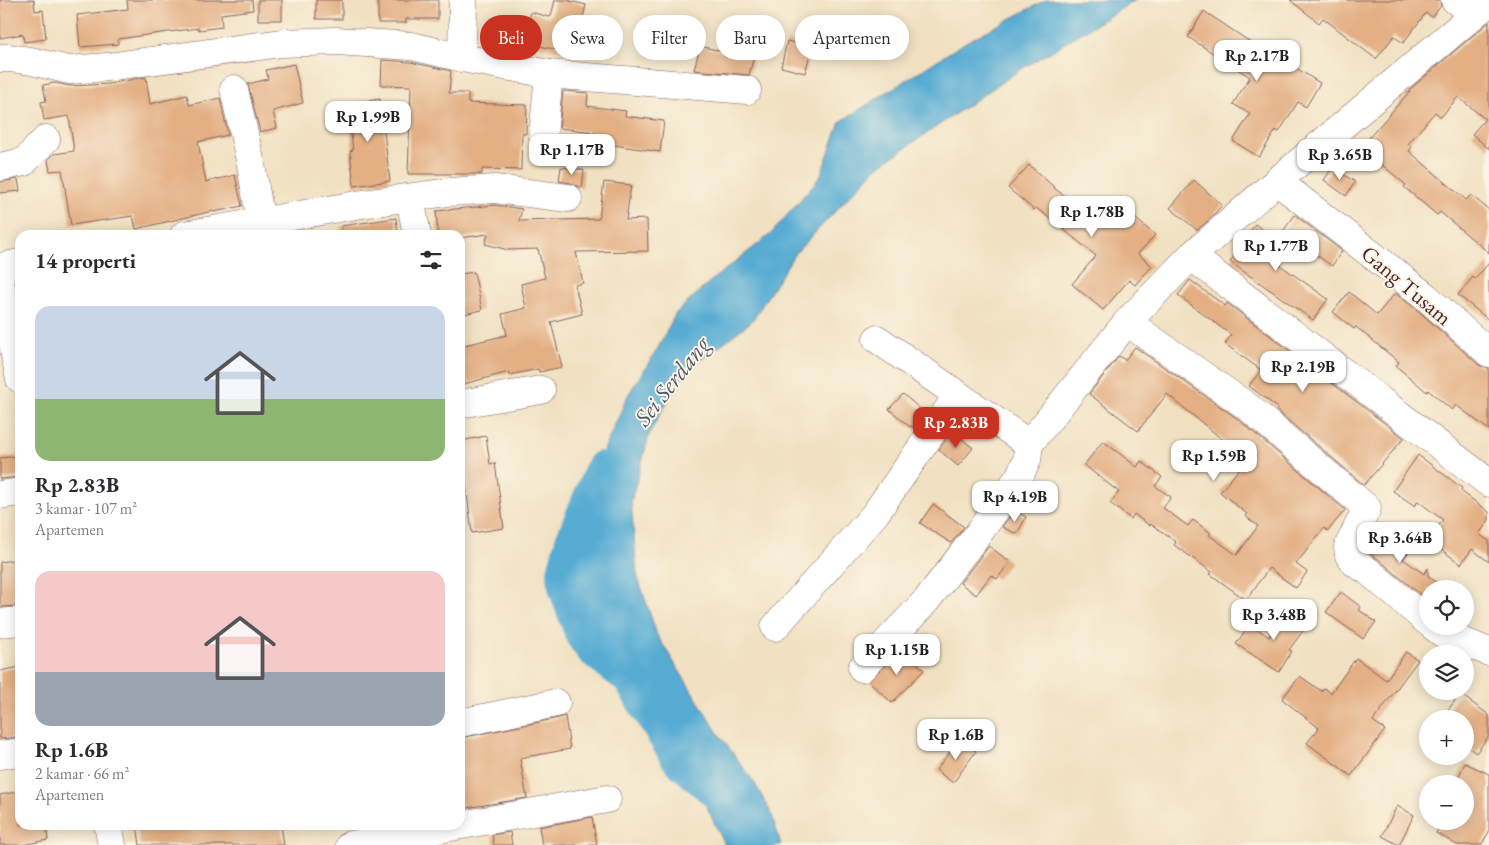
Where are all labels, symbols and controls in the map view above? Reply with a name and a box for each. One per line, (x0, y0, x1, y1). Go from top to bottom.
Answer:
chip: Beli (480, 15, 542, 60)
chip: Sewa (552, 15, 623, 60)
chip: Filter (633, 15, 706, 60)
chip: Baru (716, 15, 785, 60)
chip: Apartemen (795, 15, 909, 60)
pin: Rp 2.17B (1205, 39, 1309, 82)
text: Rp 2.17B (1225, 45, 1289, 66)
pin: Rp 1.99B (316, 100, 420, 143)
text: Rp 1.99B (336, 106, 400, 127)
pin: Rp 1.17B (520, 134, 624, 176)
pin: Rp 3.65B (1288, 138, 1392, 181)
text: Rp 1.17B (540, 139, 604, 160)
text: Rp 3.65B (1308, 144, 1372, 165)
pin: Rp 1.78B (1040, 196, 1144, 238)
text: Rp 1.78B (1060, 201, 1124, 222)
pin: Rp 1.77B (1224, 230, 1328, 272)
text: Rp 1.77B (1244, 235, 1308, 256)
street label: Gang Tusam (1355, 239, 1458, 332)
icon: filters (417, 246, 445, 274)
text: 14 properti (35, 247, 136, 274)
water label: Sei Serdang (626, 329, 717, 433)
icon: home (195, 338, 285, 428)
pin: Rp 2.19B (1251, 350, 1355, 393)
text: Rp 2.19B (1271, 356, 1335, 377)
pin: Rp 2.83B (904, 406, 1008, 449)
text: Rp 2.83B (924, 412, 988, 433)
pin: Rp 1.59B (1162, 440, 1266, 482)
text: Rp 1.59B (1182, 445, 1246, 466)
text: Rp 2.83B (35, 471, 119, 498)
pin: Rp 4.19B (963, 480, 1067, 523)
text: Rp 4.19B (983, 486, 1047, 507)
text: 3 kamar · 107 m² (35, 498, 137, 519)
text: Apartemen (35, 519, 104, 540)
pin: Rp 3.64B (1348, 522, 1452, 564)
text: Rp 3.64B (1368, 527, 1432, 548)
map controls (1419, 580, 1474, 830)
button: locate (1419, 580, 1474, 635)
pin: Rp 3.48B (1222, 598, 1326, 641)
icon: home (195, 603, 285, 693)
text: Rp 3.48B (1242, 604, 1306, 625)
pin: Rp 1.15B (845, 634, 949, 676)
text: Rp 1.15B (865, 639, 929, 660)
button: layers (1419, 645, 1474, 700)
button: + (1419, 710, 1474, 765)
pin: Rp 1.6B (910, 718, 1002, 761)
text: Rp 1.6B (928, 724, 984, 745)
text: Rp 1.6B (35, 736, 108, 763)
text: 2 kamar · 66 m² (35, 763, 129, 784)
button: − (1419, 775, 1474, 830)
text: Apartemen (35, 784, 104, 805)

